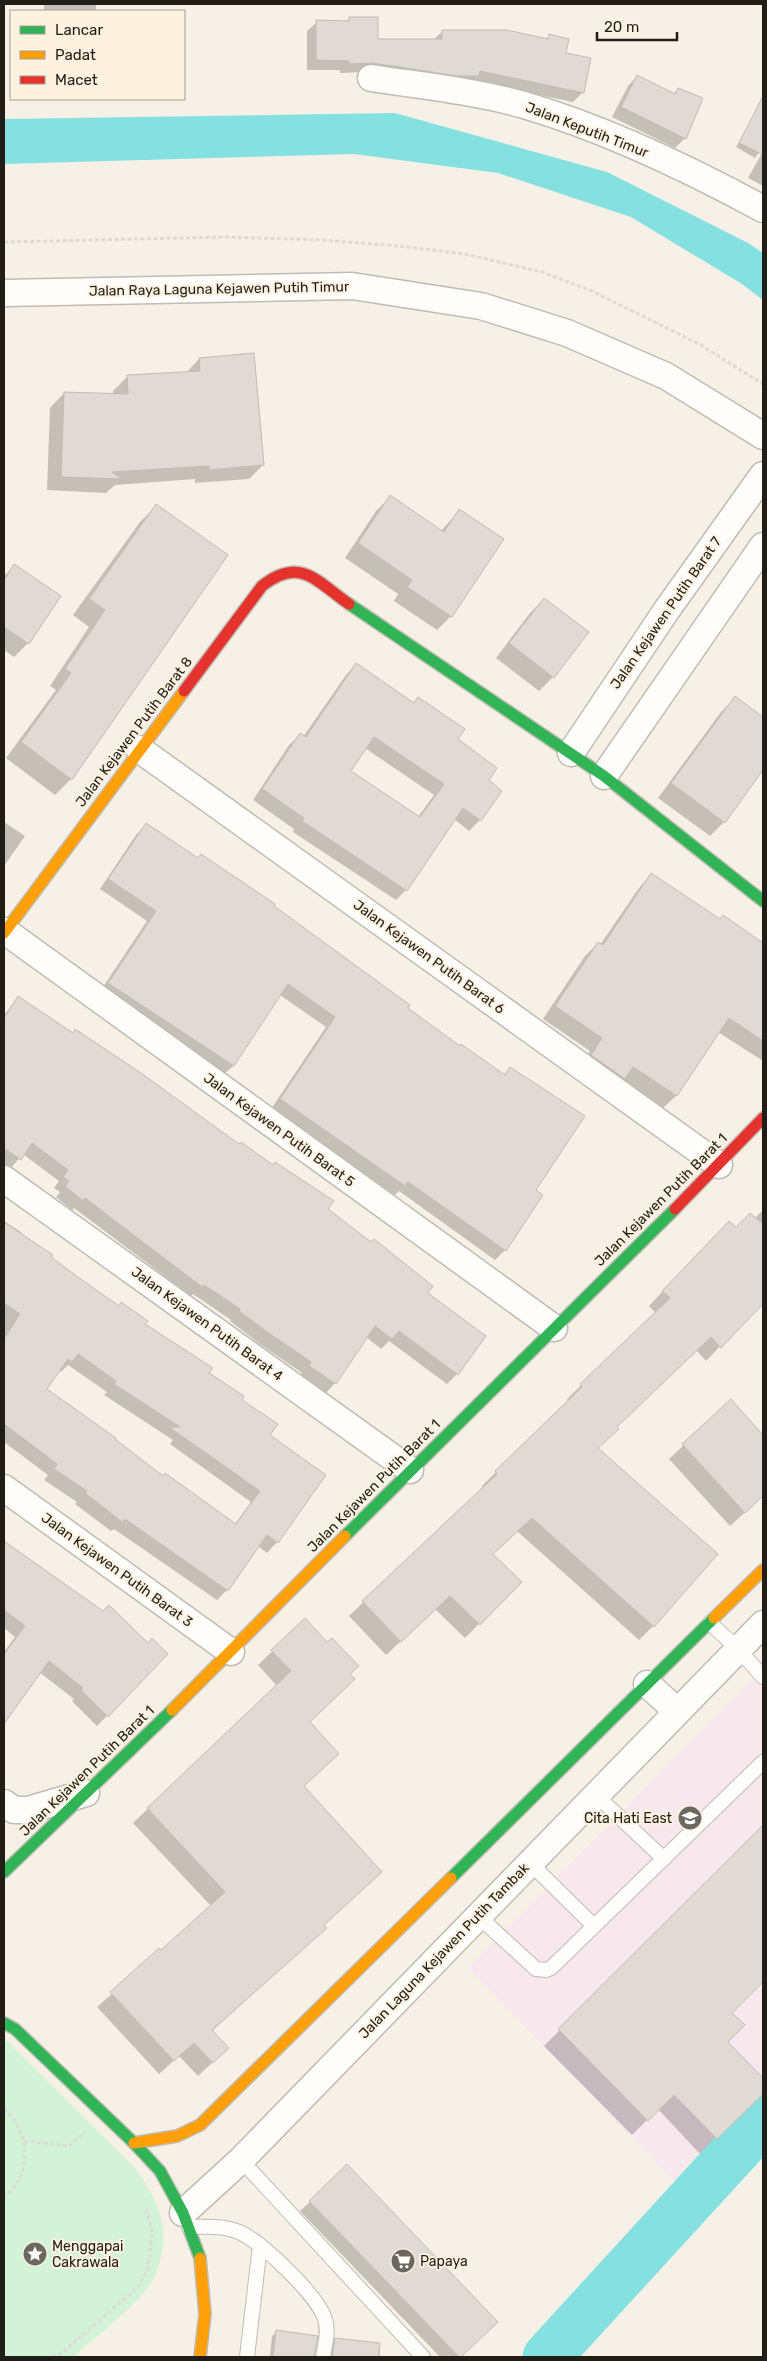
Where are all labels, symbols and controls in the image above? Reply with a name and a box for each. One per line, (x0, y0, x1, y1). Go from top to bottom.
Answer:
legend (10, 10, 185, 100)
scale bar (597, 10, 677, 42)
text: 20 m (604, 18, 639, 36)
text: Lancar (55, 21, 103, 39)
text: Padat (55, 46, 96, 64)
text: Macet (55, 71, 98, 89)
street label: Jalan Keputih Timur (523, 99, 652, 162)
street label: Jalan Raya Laguna Kejawen Putih Timur (89, 278, 350, 300)
street label: Jalan Kejawen Putih Barat 7 (607, 534, 725, 692)
street label: Jalan Kejawen Putih Barat 8 (72, 654, 196, 810)
street label: Jalan Kejawen Putih Barat 6 (350, 896, 508, 1018)
street label: Jalan Kejawen Putih Barat 5 (200, 1069, 358, 1191)
street label: Jalan Kejawen Putih Barat 1 (591, 1130, 731, 1270)
street label: Jalan Kejawen Putih Barat 4 (128, 1263, 286, 1385)
street label: Jalan Kejawen Putih Barat 1 (304, 1416, 444, 1556)
street label: Jalan Kejawen Putih Barat 3 (38, 1509, 196, 1631)
street label: Jalan Kejawen Putih Barat 1 (16, 1702, 158, 1840)
school or university icon: Cita Hati East (677, 1805, 703, 1831)
place label: Cita Hati East (584, 1810, 673, 1827)
street label: Jalan Laguna Kejawen Putih Tambak (355, 1859, 533, 2042)
place label: Menggapai Cakrawala (52, 2238, 123, 2271)
place icon: Menggapai Cakrawala (22, 2241, 48, 2267)
supermarket icon: Papaya (390, 2248, 416, 2274)
place label: Papaya (420, 2253, 468, 2270)

